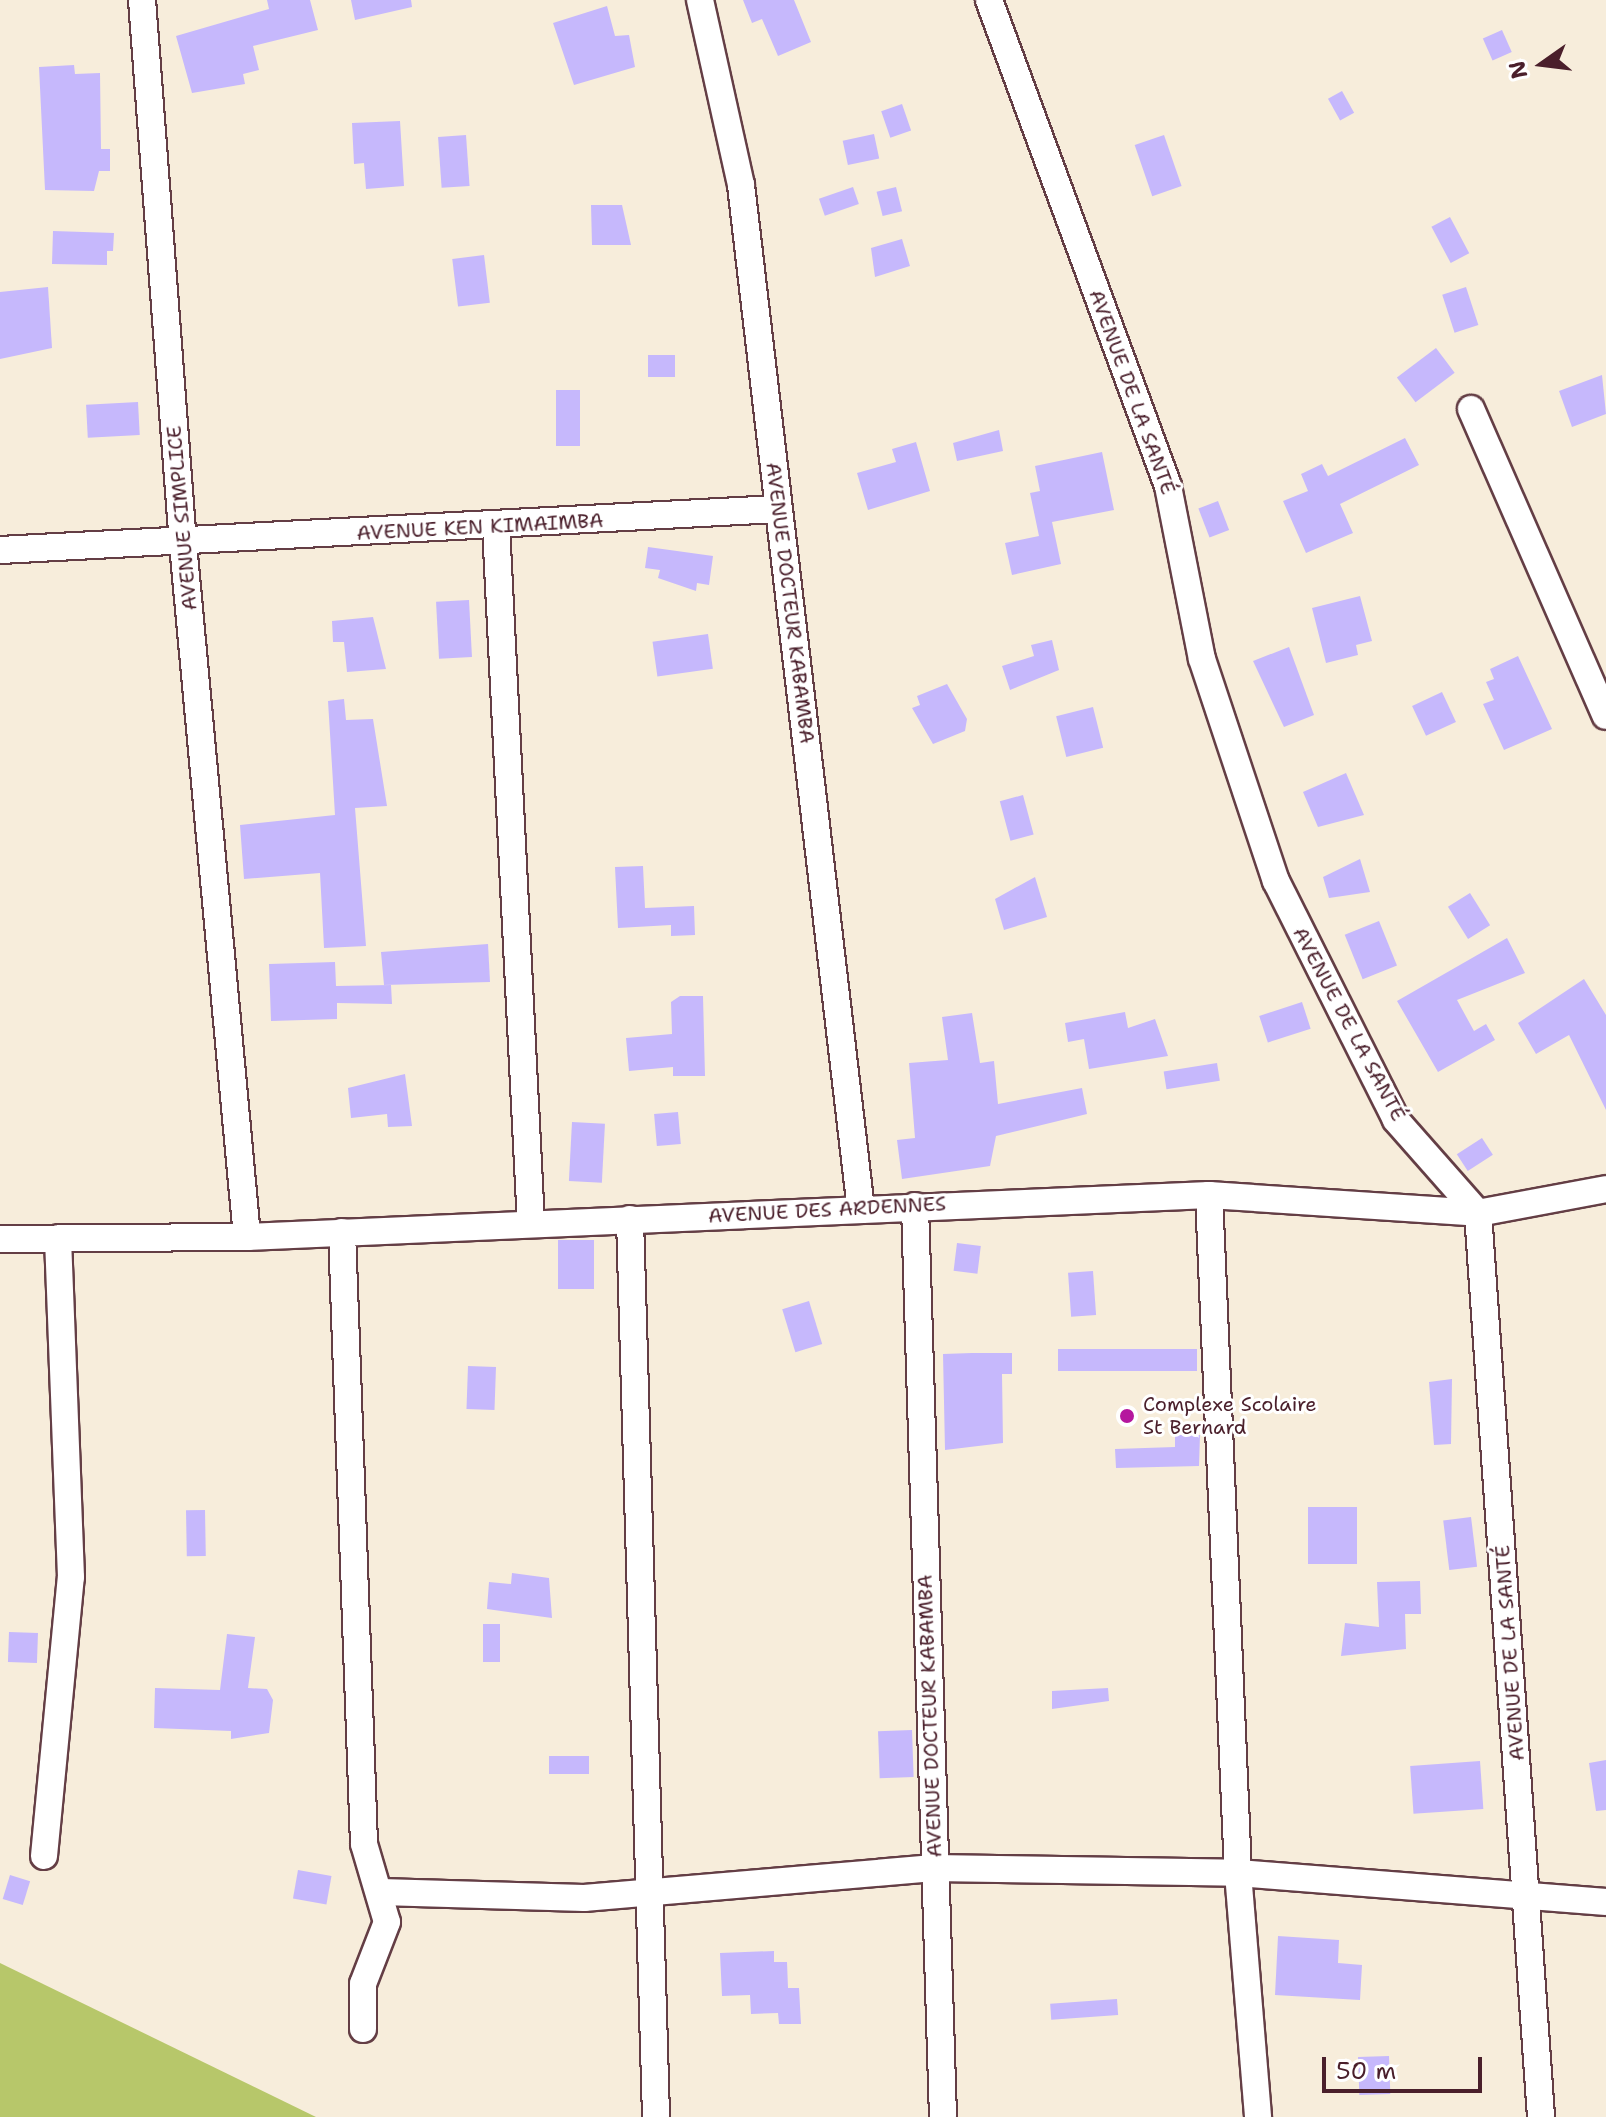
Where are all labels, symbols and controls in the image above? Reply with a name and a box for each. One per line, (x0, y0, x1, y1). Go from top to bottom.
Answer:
north arrow (1502, 24, 1582, 104)
text: N (1502, 58, 1534, 82)
street label: AVENUE DE LA SANTÉ (1084, 286, 1180, 498)
street label: AVENUE SIMPLICE (162, 424, 202, 612)
street label: AVENUE DOCTEUR KABAMBA (761, 461, 819, 745)
street label: AVENUE KEN KIMAIMBA (356, 509, 604, 545)
street label: AVENUE DE LA SANTÉ (1288, 923, 1410, 1125)
street label: AVENUE DES ARDENNES (707, 1192, 947, 1228)
place label: Complexe Scolaire St Bernard (1143, 1392, 1317, 1439)
marker: Complexe Scolaire St Bernard (1118, 1407, 1136, 1425)
street label: AVENUE DE LA SANTÉ (1490, 1544, 1530, 1762)
street label: AVENUE DOCTEUR KABAMBA (913, 1574, 947, 1858)
scale bar (1326, 2041, 1486, 2091)
text: 50 m (1336, 2055, 1396, 2087)

